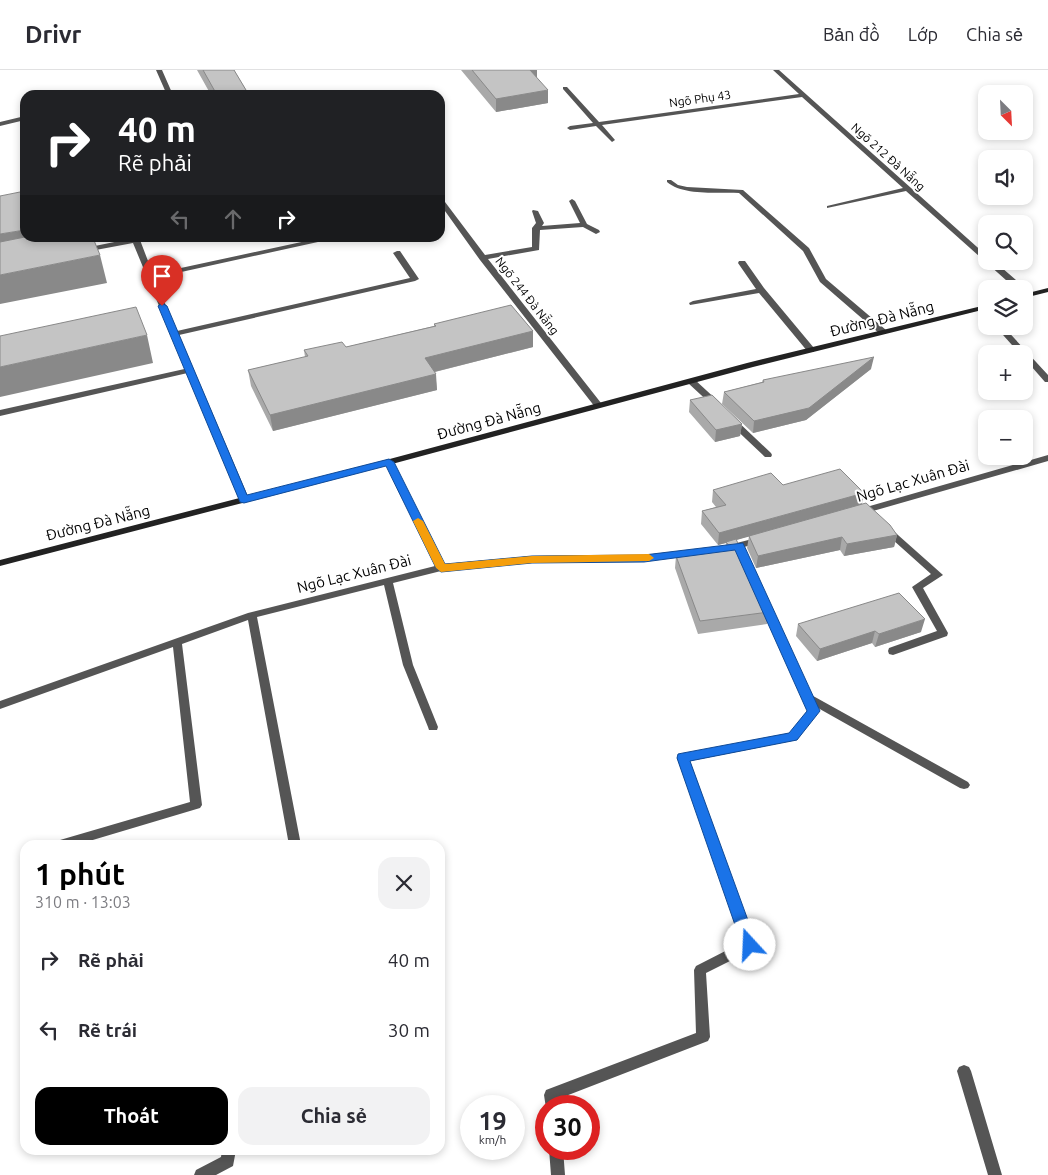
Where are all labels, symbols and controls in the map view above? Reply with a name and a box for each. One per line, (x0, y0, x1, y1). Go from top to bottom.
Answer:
text: Drivr (25, 21, 81, 48)
text: Bản đồ (823, 24, 880, 44)
text: Lớp (908, 24, 938, 44)
text: Chia sẻ (966, 24, 1023, 44)
north arrow (978, 85, 1032, 140)
map controls (978, 85, 1033, 465)
street label: Ngõ Phụ 43 (668, 88, 732, 110)
text: 40 m (118, 109, 196, 149)
icon: right (35, 110, 100, 175)
street label: Ngõ 212 Đà Nẵng (849, 120, 928, 193)
text: Rẽ phải (118, 150, 192, 175)
button: sound (978, 150, 1033, 205)
icon: left (166, 205, 194, 233)
icon: ahead (219, 205, 247, 233)
icon: right (272, 205, 300, 233)
button: search (978, 215, 1033, 270)
pin (141, 255, 183, 306)
street label: Ngõ 244 Đà Nẵng (493, 255, 562, 337)
icon: arrive (148, 262, 176, 290)
button: layers (978, 280, 1033, 335)
street label: Đường Đà Nẵng (828, 296, 936, 340)
button: + (978, 345, 1033, 400)
street label: Đường Đà Nẵng (435, 397, 543, 443)
button: − (978, 410, 1033, 465)
street label: Ngõ Lạc Xuân Đài (854, 456, 971, 505)
street label: Đường Đà Nẵng (44, 500, 152, 544)
street label: Ngõ Lạc Xuân Đài (295, 551, 413, 596)
text: 1 phút (35, 857, 125, 891)
button: close (378, 857, 430, 909)
text: 310 m · 13:03 (35, 893, 131, 911)
position arrow (723, 918, 775, 970)
icon: right (35, 946, 63, 974)
text: Rẽ phải (78, 949, 144, 971)
text: 40 m (388, 949, 430, 971)
icon: left (35, 1016, 63, 1044)
text: Rẽ trái (78, 1019, 137, 1041)
text: 30 m (388, 1019, 430, 1041)
button: Thoát (35, 1087, 228, 1145)
button: Chia sẻ (238, 1087, 430, 1145)
speed limit sign: 30 (535, 1095, 600, 1160)
text: 19 (478, 1107, 507, 1135)
text: km/h (479, 1133, 506, 1146)

